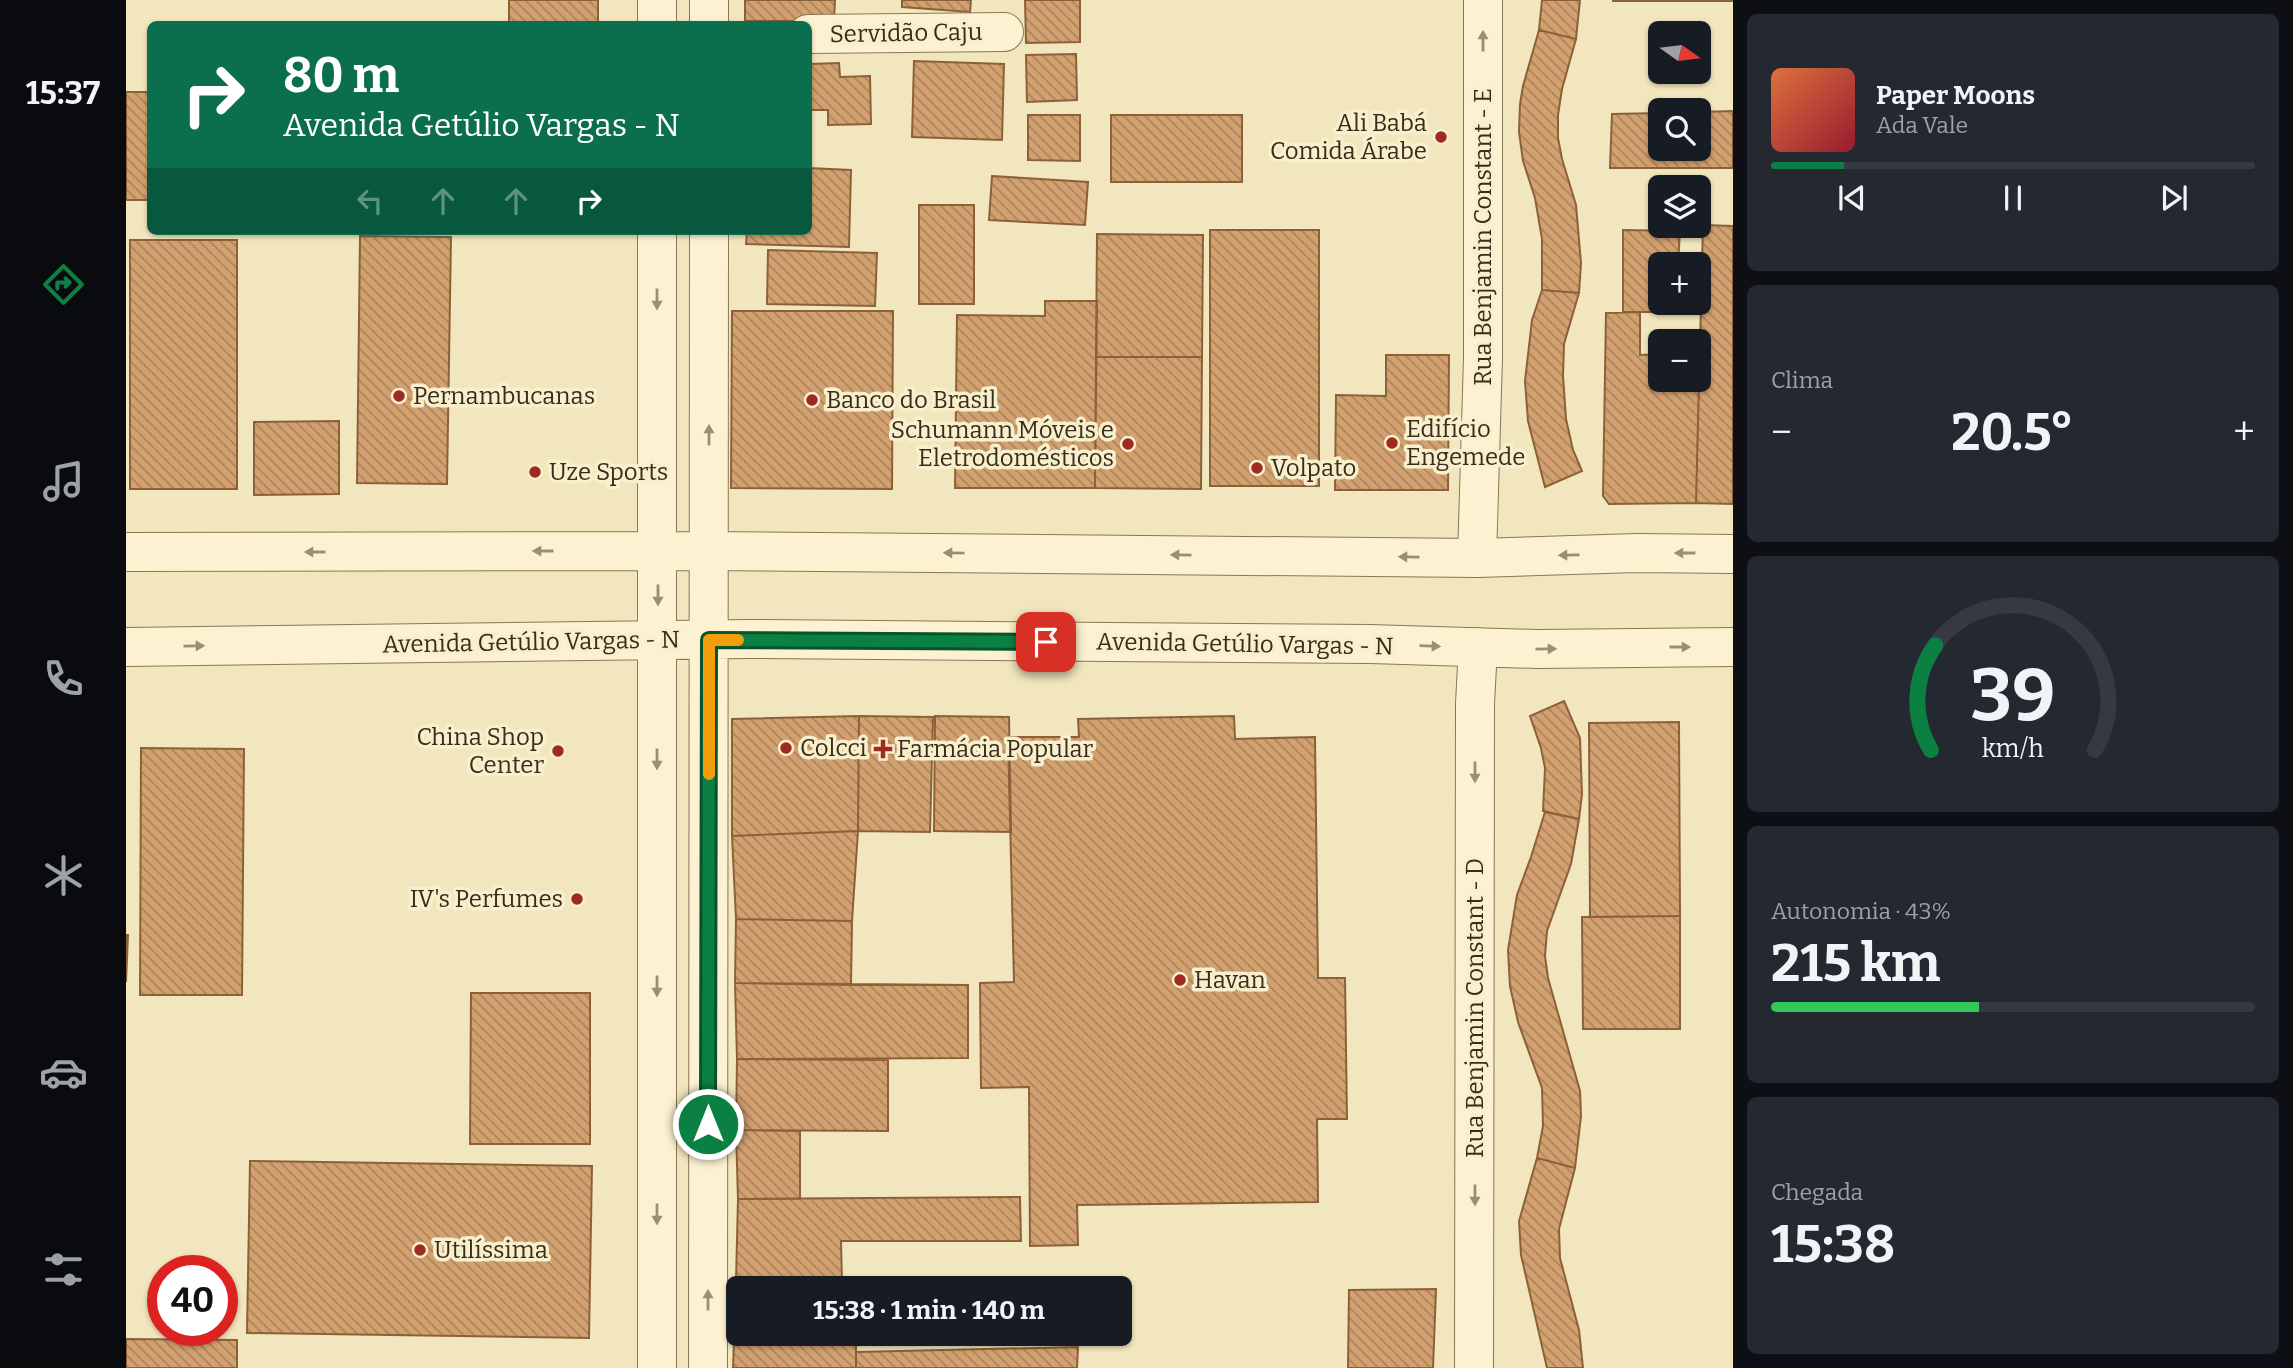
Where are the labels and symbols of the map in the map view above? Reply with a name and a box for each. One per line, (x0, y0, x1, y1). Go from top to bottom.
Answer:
street label: Servidão Caju (829, 18, 983, 48)
north arrow (1648, 21, 1712, 84)
one-way arrow (1477, 30, 1489, 52)
street label: Rua Benjamin Constant - E (1469, 88, 1497, 386)
place label: Ali Babá Comida Árabe (1270, 109, 1427, 165)
marker: Ali Babá Comida Árabe (1433, 129, 1449, 145)
one-way arrow (651, 288, 663, 310)
place label: Pernambucanas (413, 382, 595, 410)
place label: Banco do Brasil (826, 386, 996, 414)
marker: Pernambucanas (391, 388, 407, 404)
marker: Banco do Brasil (804, 392, 820, 408)
place label: Edifício Engemede (1406, 415, 1525, 471)
place label: Schumann Móveis e Eletrodomésticos (891, 416, 1114, 472)
one-way arrow (703, 424, 715, 446)
marker: Edifício Engemede (1384, 435, 1400, 451)
marker: Schumann Móveis e Eletrodomésticos (1120, 436, 1136, 452)
place label: Volpato (1271, 454, 1356, 482)
place label: Uze Sports (549, 458, 668, 486)
marker: Volpato (1249, 460, 1265, 476)
marker: Uze Sports (527, 464, 543, 480)
one-way arrow (304, 546, 326, 558)
one-way arrow (531, 546, 553, 557)
one-way arrow (943, 547, 965, 559)
one-way arrow (1674, 548, 1696, 559)
one-way arrow (1170, 549, 1192, 561)
one-way arrow (1558, 549, 1580, 561)
one-way arrow (1398, 551, 1420, 563)
one-way arrow (652, 584, 663, 606)
pin (1016, 612, 1076, 672)
street label: Avenida Getúlio Vargas - N (382, 625, 680, 659)
street label: Avenida Getúlio Vargas - N (1096, 627, 1394, 661)
one-way arrow (183, 640, 205, 652)
one-way arrow (1419, 640, 1441, 651)
one-way arrow (1669, 641, 1691, 653)
one-way arrow (1536, 643, 1558, 655)
place label: China Shop Center (417, 723, 544, 779)
place label: Colcci (800, 734, 867, 762)
place label: Farmácia Popular (897, 735, 1094, 763)
marker: Colcci (778, 740, 794, 756)
marker: Farmácia Popular (875, 741, 891, 757)
marker: China Shop Center (550, 743, 566, 759)
one-way arrow (651, 748, 663, 770)
one-way arrow (1469, 761, 1481, 783)
street label: Rua Benjamin Constant - D (1461, 858, 1489, 1158)
place label: IV's Perfumes (410, 885, 563, 913)
marker: IV's Perfumes (569, 891, 585, 907)
place label: Havan (1194, 966, 1266, 994)
marker: Havan (1172, 972, 1188, 988)
one-way arrow (651, 976, 663, 998)
position arrow (671, 1087, 745, 1161)
one-way arrow (1469, 1185, 1481, 1207)
one-way arrow (651, 1203, 663, 1225)
place label: Utilíssima (434, 1236, 548, 1264)
marker: Utilíssima (412, 1242, 428, 1258)
speed limit sign: 40 (147, 1255, 238, 1346)
one-way arrow (702, 1289, 714, 1311)

